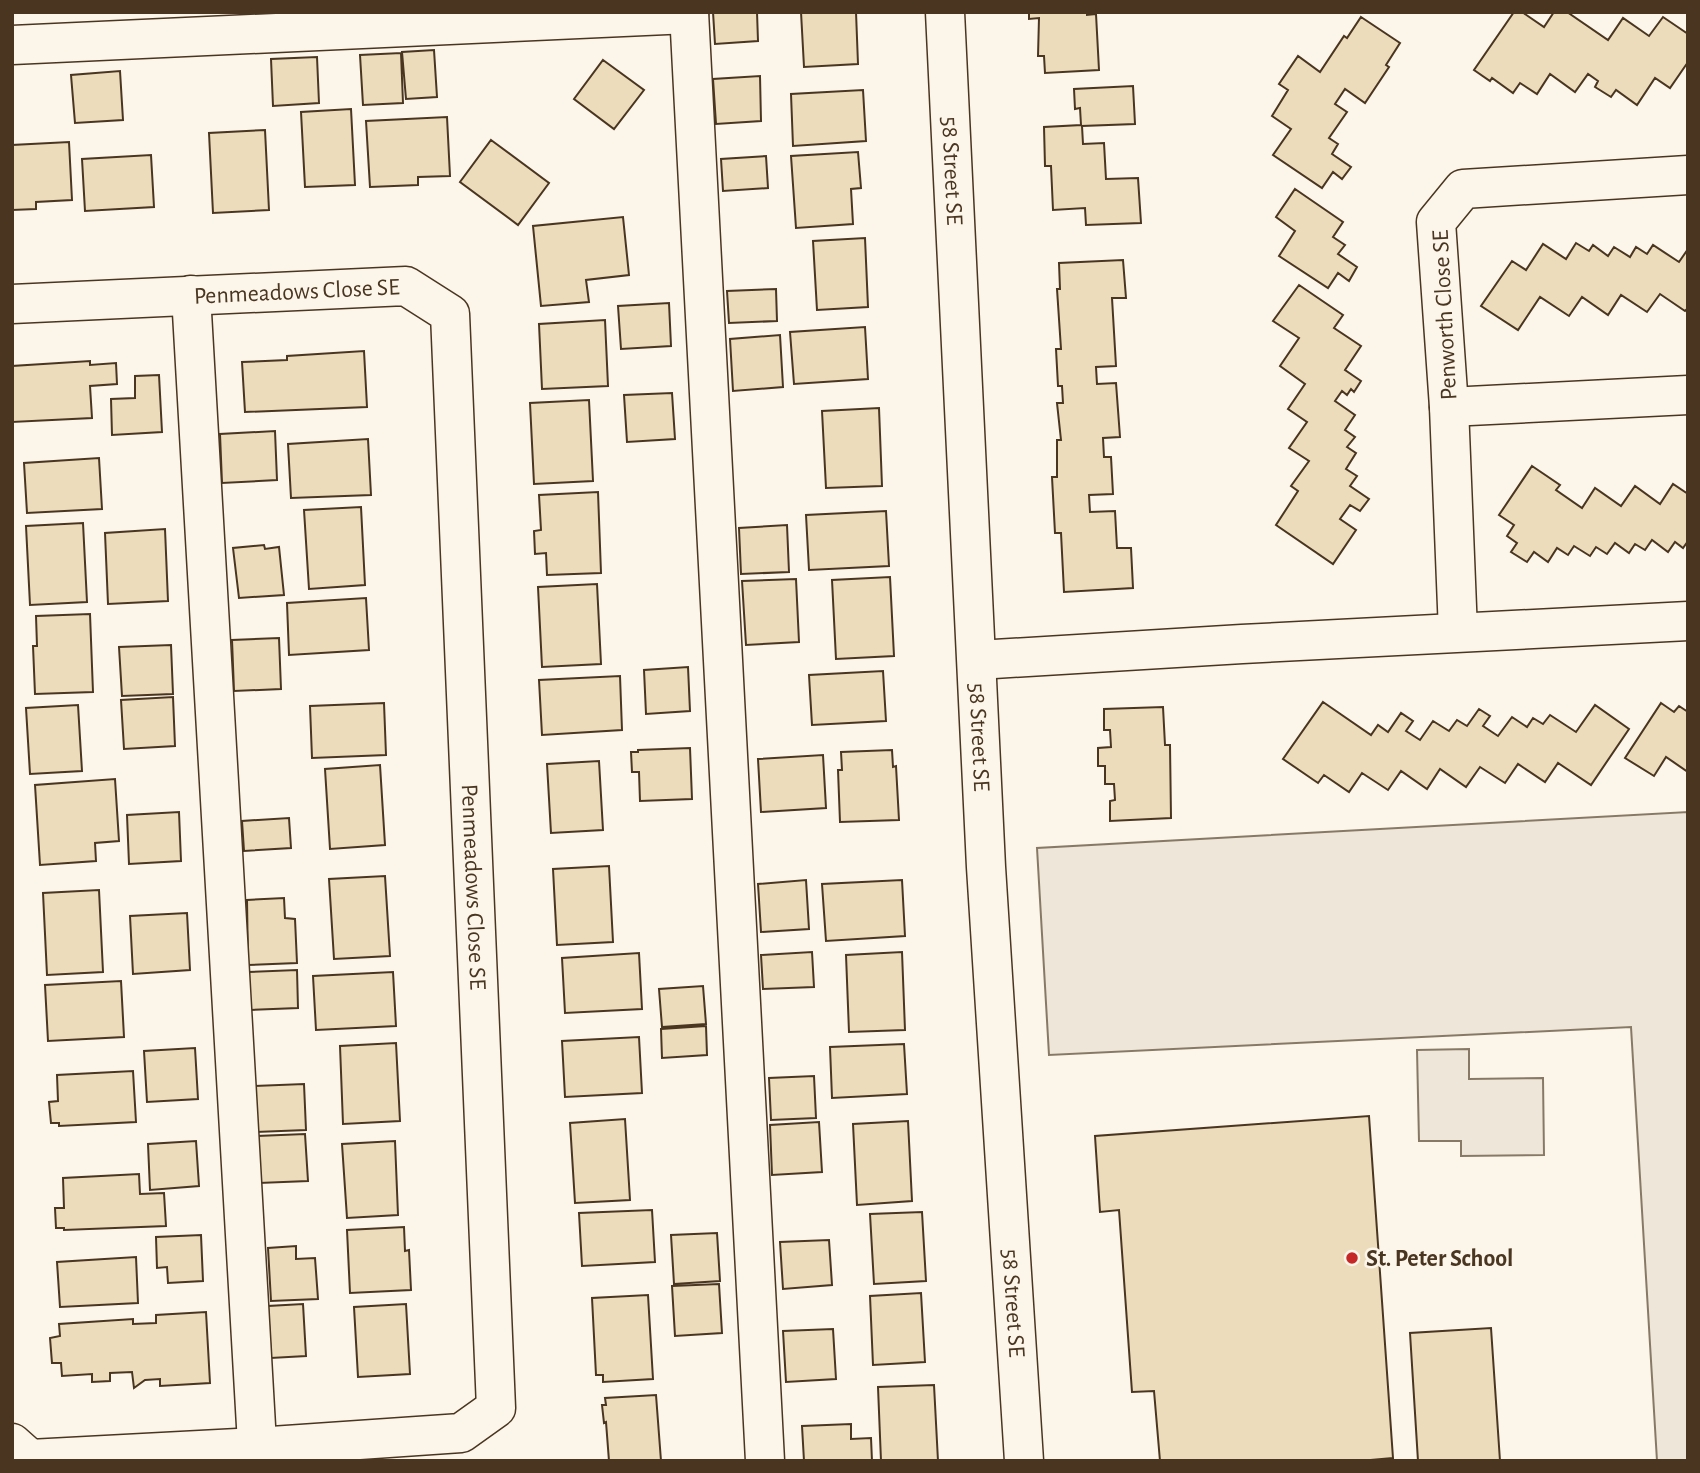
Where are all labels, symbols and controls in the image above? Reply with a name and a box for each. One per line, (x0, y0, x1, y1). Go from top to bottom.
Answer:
street label: 58 Street SE (937, 116, 966, 226)
street label: Penworth Close SE (1429, 229, 1461, 401)
street label: Penmeadows Close SE (193, 275, 401, 309)
street label: 58 Street SE (964, 682, 993, 793)
street label: Penmeadows Close SE (457, 784, 489, 991)
place label: St. Peter School (1366, 1247, 1513, 1271)
street label: 58 Street SE (997, 1248, 1028, 1359)
marker: St. Peter School (1344, 1250, 1360, 1266)

